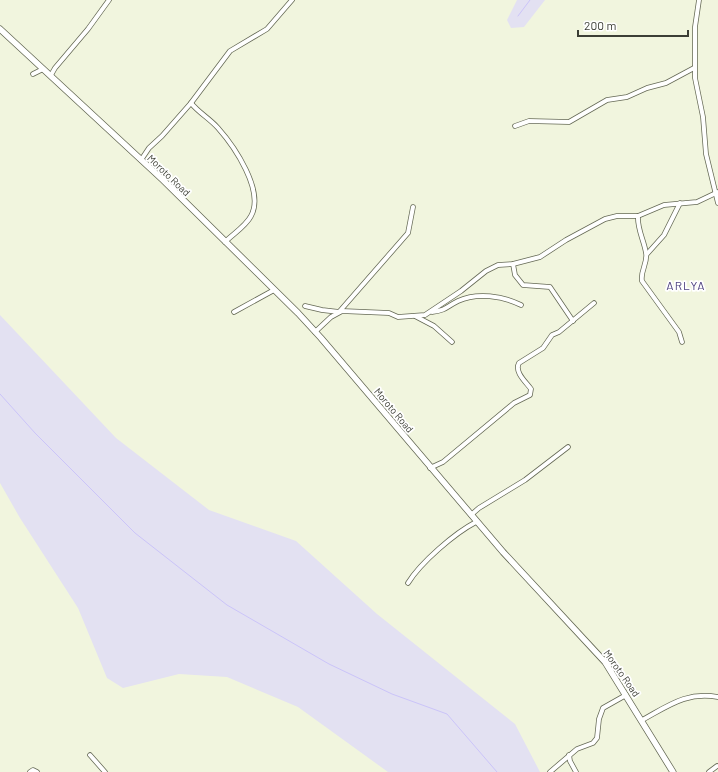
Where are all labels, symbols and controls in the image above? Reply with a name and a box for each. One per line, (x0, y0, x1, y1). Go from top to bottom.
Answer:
scale bar (578, 12, 688, 38)
text: 200 m (584, 18, 616, 32)
street label: Moroto Road (145, 152, 193, 198)
district label: ARLYA (666, 278, 706, 292)
street label: Moroto Road (372, 385, 416, 435)
street label: Moroto Road (601, 647, 643, 699)

